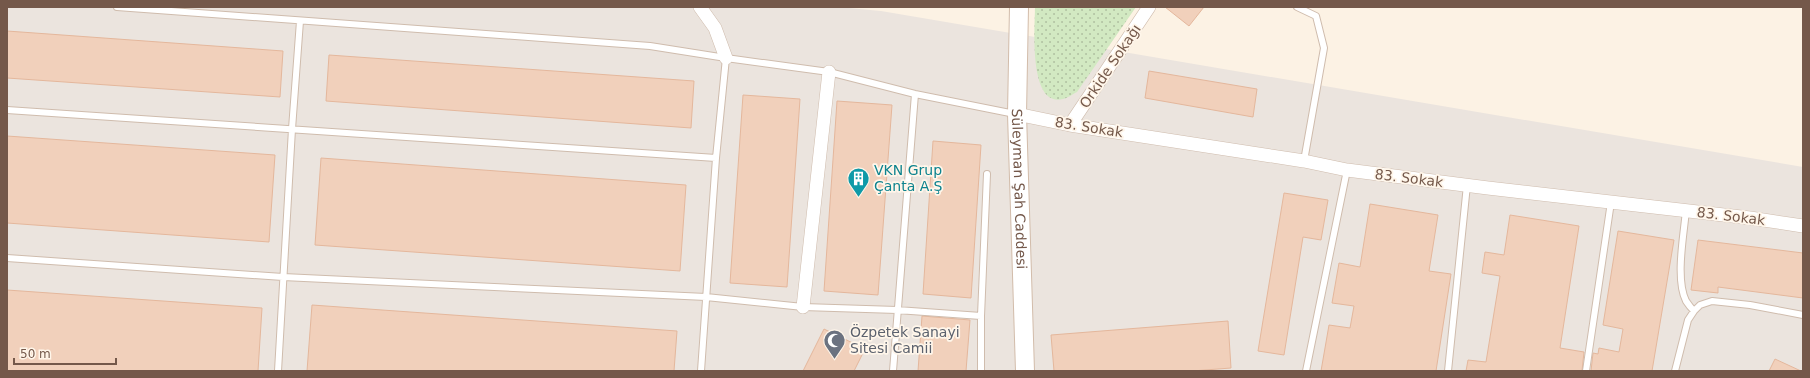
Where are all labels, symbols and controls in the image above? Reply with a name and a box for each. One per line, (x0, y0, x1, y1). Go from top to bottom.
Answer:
street label: Orkide Sokağı (1076, 21, 1144, 111)
street label: Süleyman Şah Caddesi (1009, 108, 1030, 270)
street label: 83. Sokak (1054, 114, 1125, 140)
place label: VKN Grup Çanta A.Ş (874, 162, 943, 194)
building icon: VKN Grup Çanta A.Ş (845, 165, 871, 198)
street label: 83. Sokak (1374, 166, 1445, 190)
street label: 83. Sokak (1696, 204, 1767, 228)
place label: Özpetek Sanayi Sitesi Camii (850, 323, 960, 356)
mosque icon: Özpetek Sanayi Sitesi Camii (821, 327, 847, 360)
scale bar (14, 340, 116, 366)
text: 50 m (20, 347, 51, 361)

